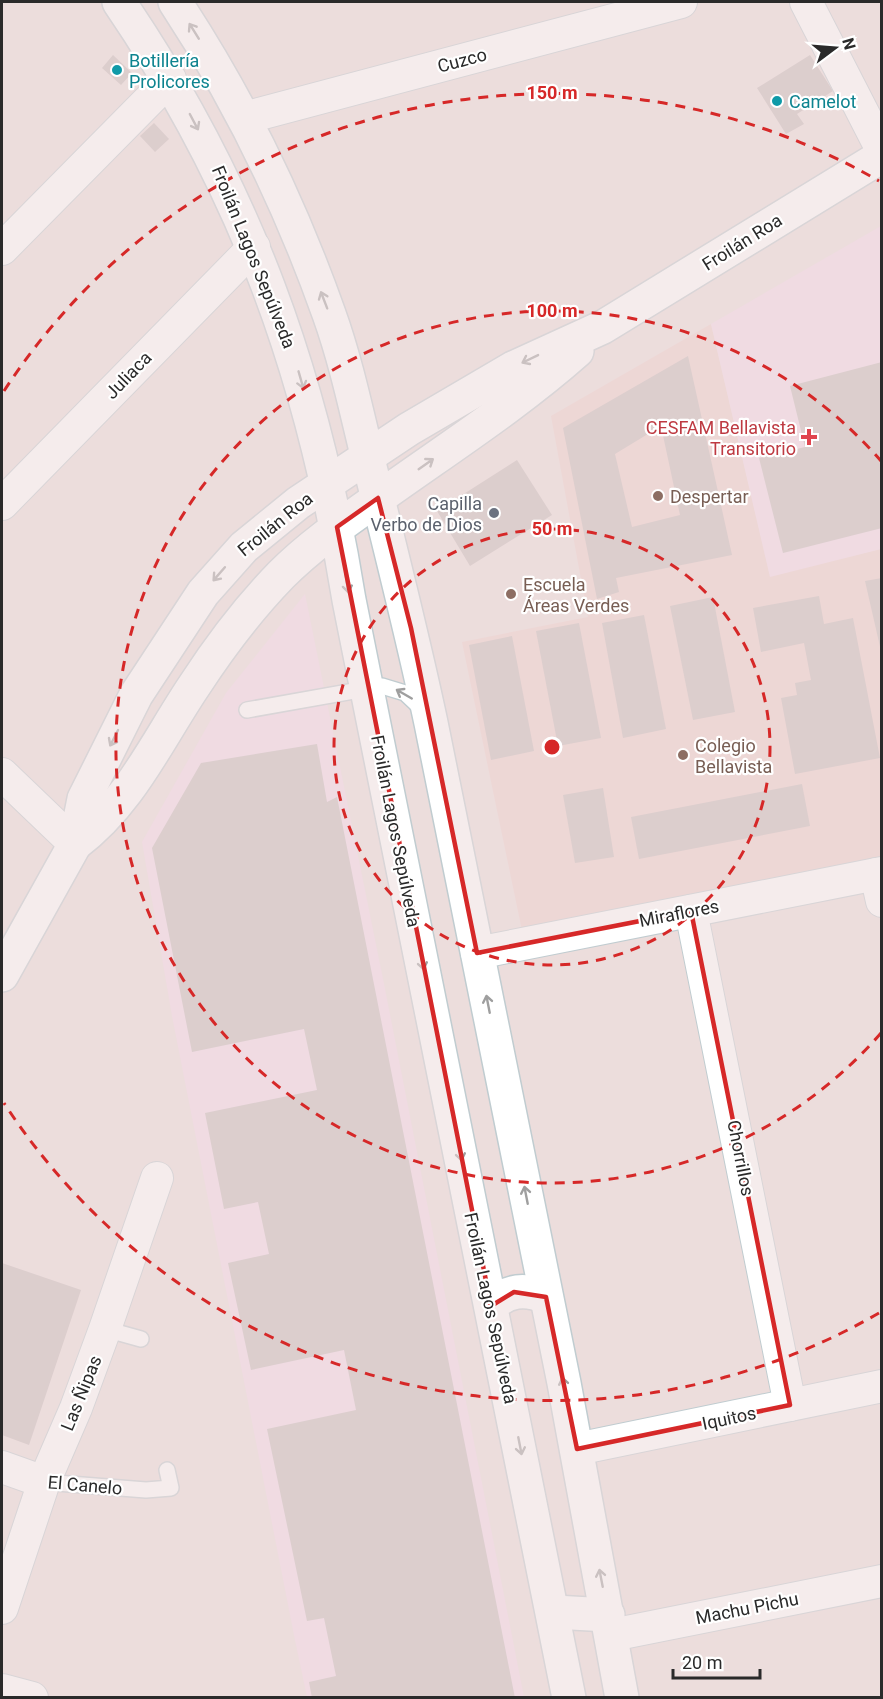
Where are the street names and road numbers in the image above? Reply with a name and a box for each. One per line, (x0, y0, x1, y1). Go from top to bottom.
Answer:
street label: Cuzco (435, 43, 489, 77)
street label: Froilán Lagos Sepúlveda (208, 163, 300, 351)
street label: Froilán Roa (698, 209, 786, 275)
street label: Juliaca (100, 347, 156, 403)
street label: Froilán Roa (233, 488, 317, 560)
street label: Froilán Lagos Sepúlveda (367, 733, 425, 929)
street label: Miraflores (637, 895, 721, 931)
street label: Chorrillos (723, 1118, 759, 1198)
street label: Froilán Lagos Sepúlveda (460, 1210, 522, 1406)
street label: Las Ñipas (56, 1352, 106, 1434)
street label: Iquitos (700, 1402, 758, 1434)
street label: El Canelo (47, 1471, 123, 1499)
street label: Machu Pichu (694, 1588, 800, 1628)

